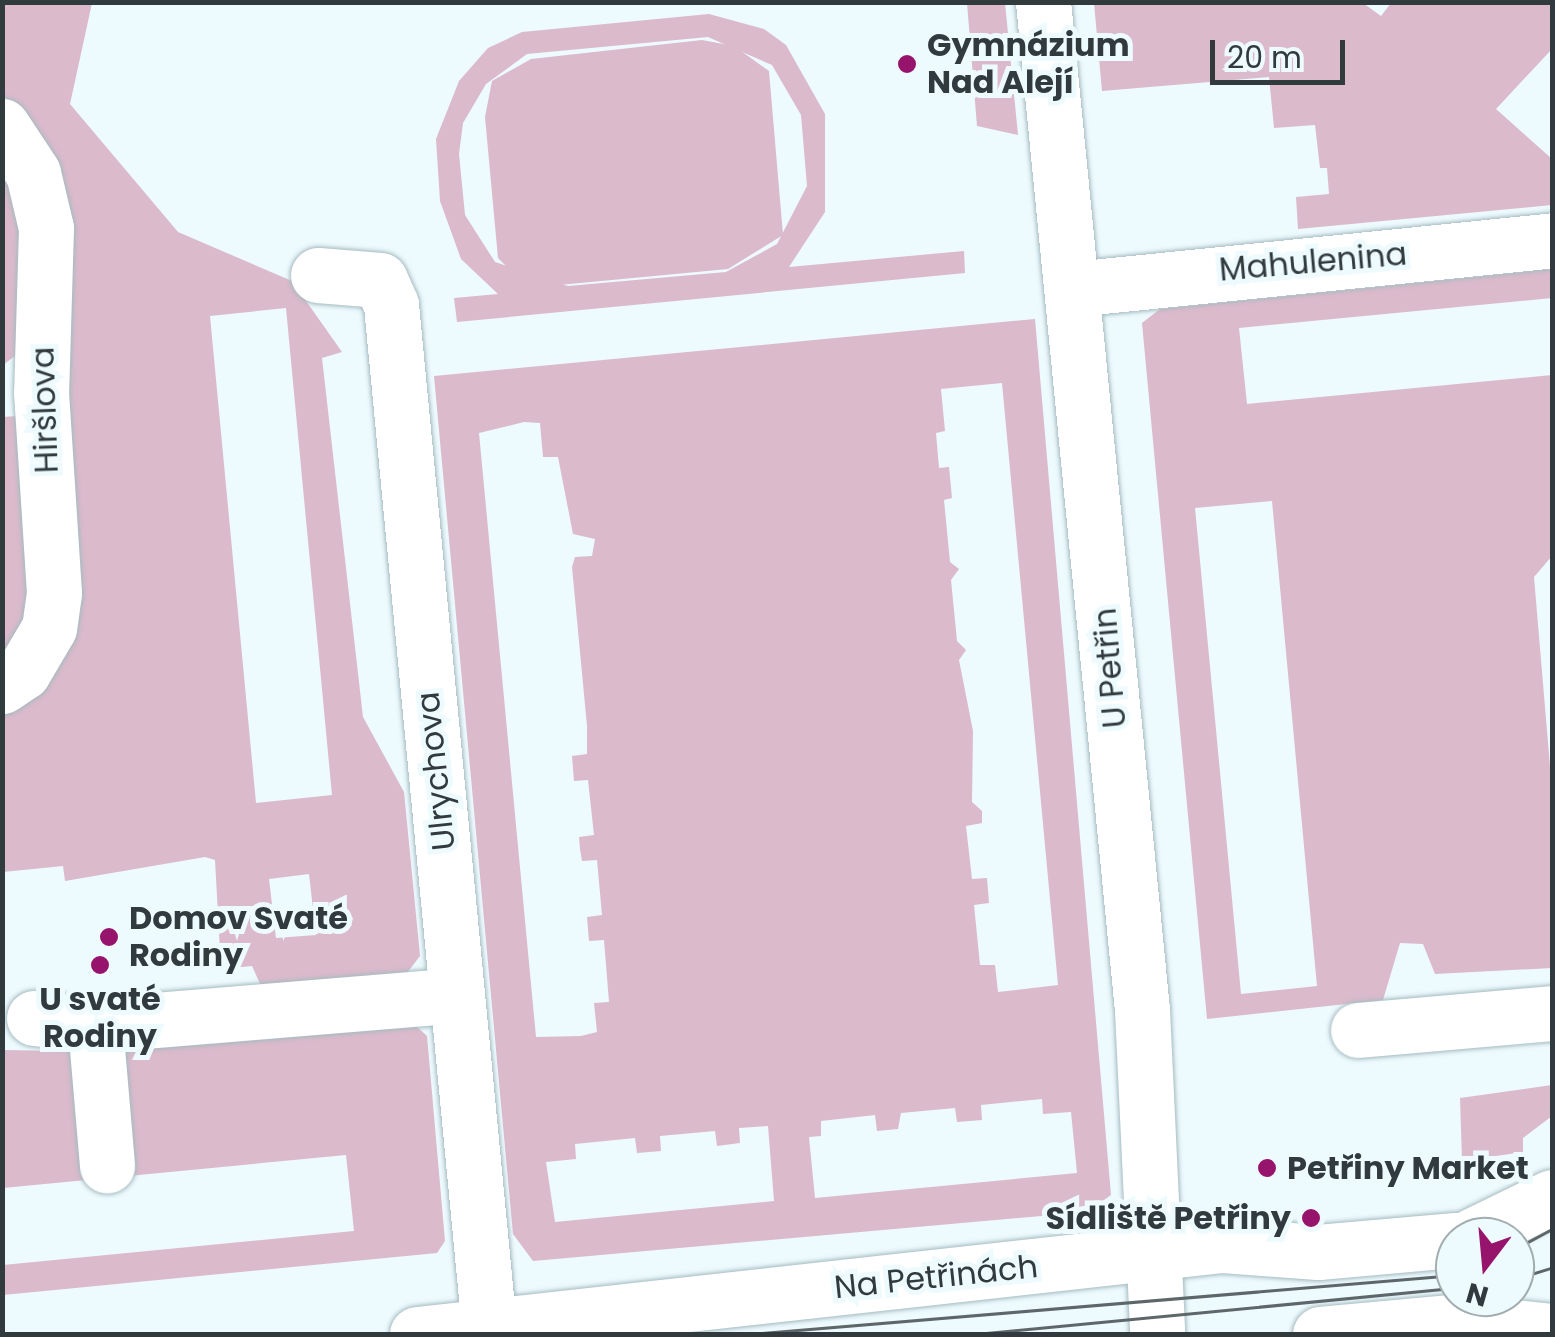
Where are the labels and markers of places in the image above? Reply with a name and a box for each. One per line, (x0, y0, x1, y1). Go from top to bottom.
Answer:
place label: Gymnázium Nad Alejí (927, 27, 1130, 102)
marker: Gymnázium Nad Alejí (896, 53, 918, 75)
place label: Domov Svaté Rodiny (129, 900, 348, 975)
marker: Domov Svaté Rodiny (98, 926, 120, 948)
marker: U svaté Rodiny (89, 954, 111, 976)
place label: U svaté Rodiny (39, 981, 161, 1056)
place label: Petřiny Market (1287, 1149, 1529, 1187)
marker: Petřiny Market (1256, 1157, 1278, 1179)
place label: Sídliště Petřiny (1045, 1199, 1291, 1237)
marker: Sídliště Petřiny (1300, 1207, 1322, 1229)

